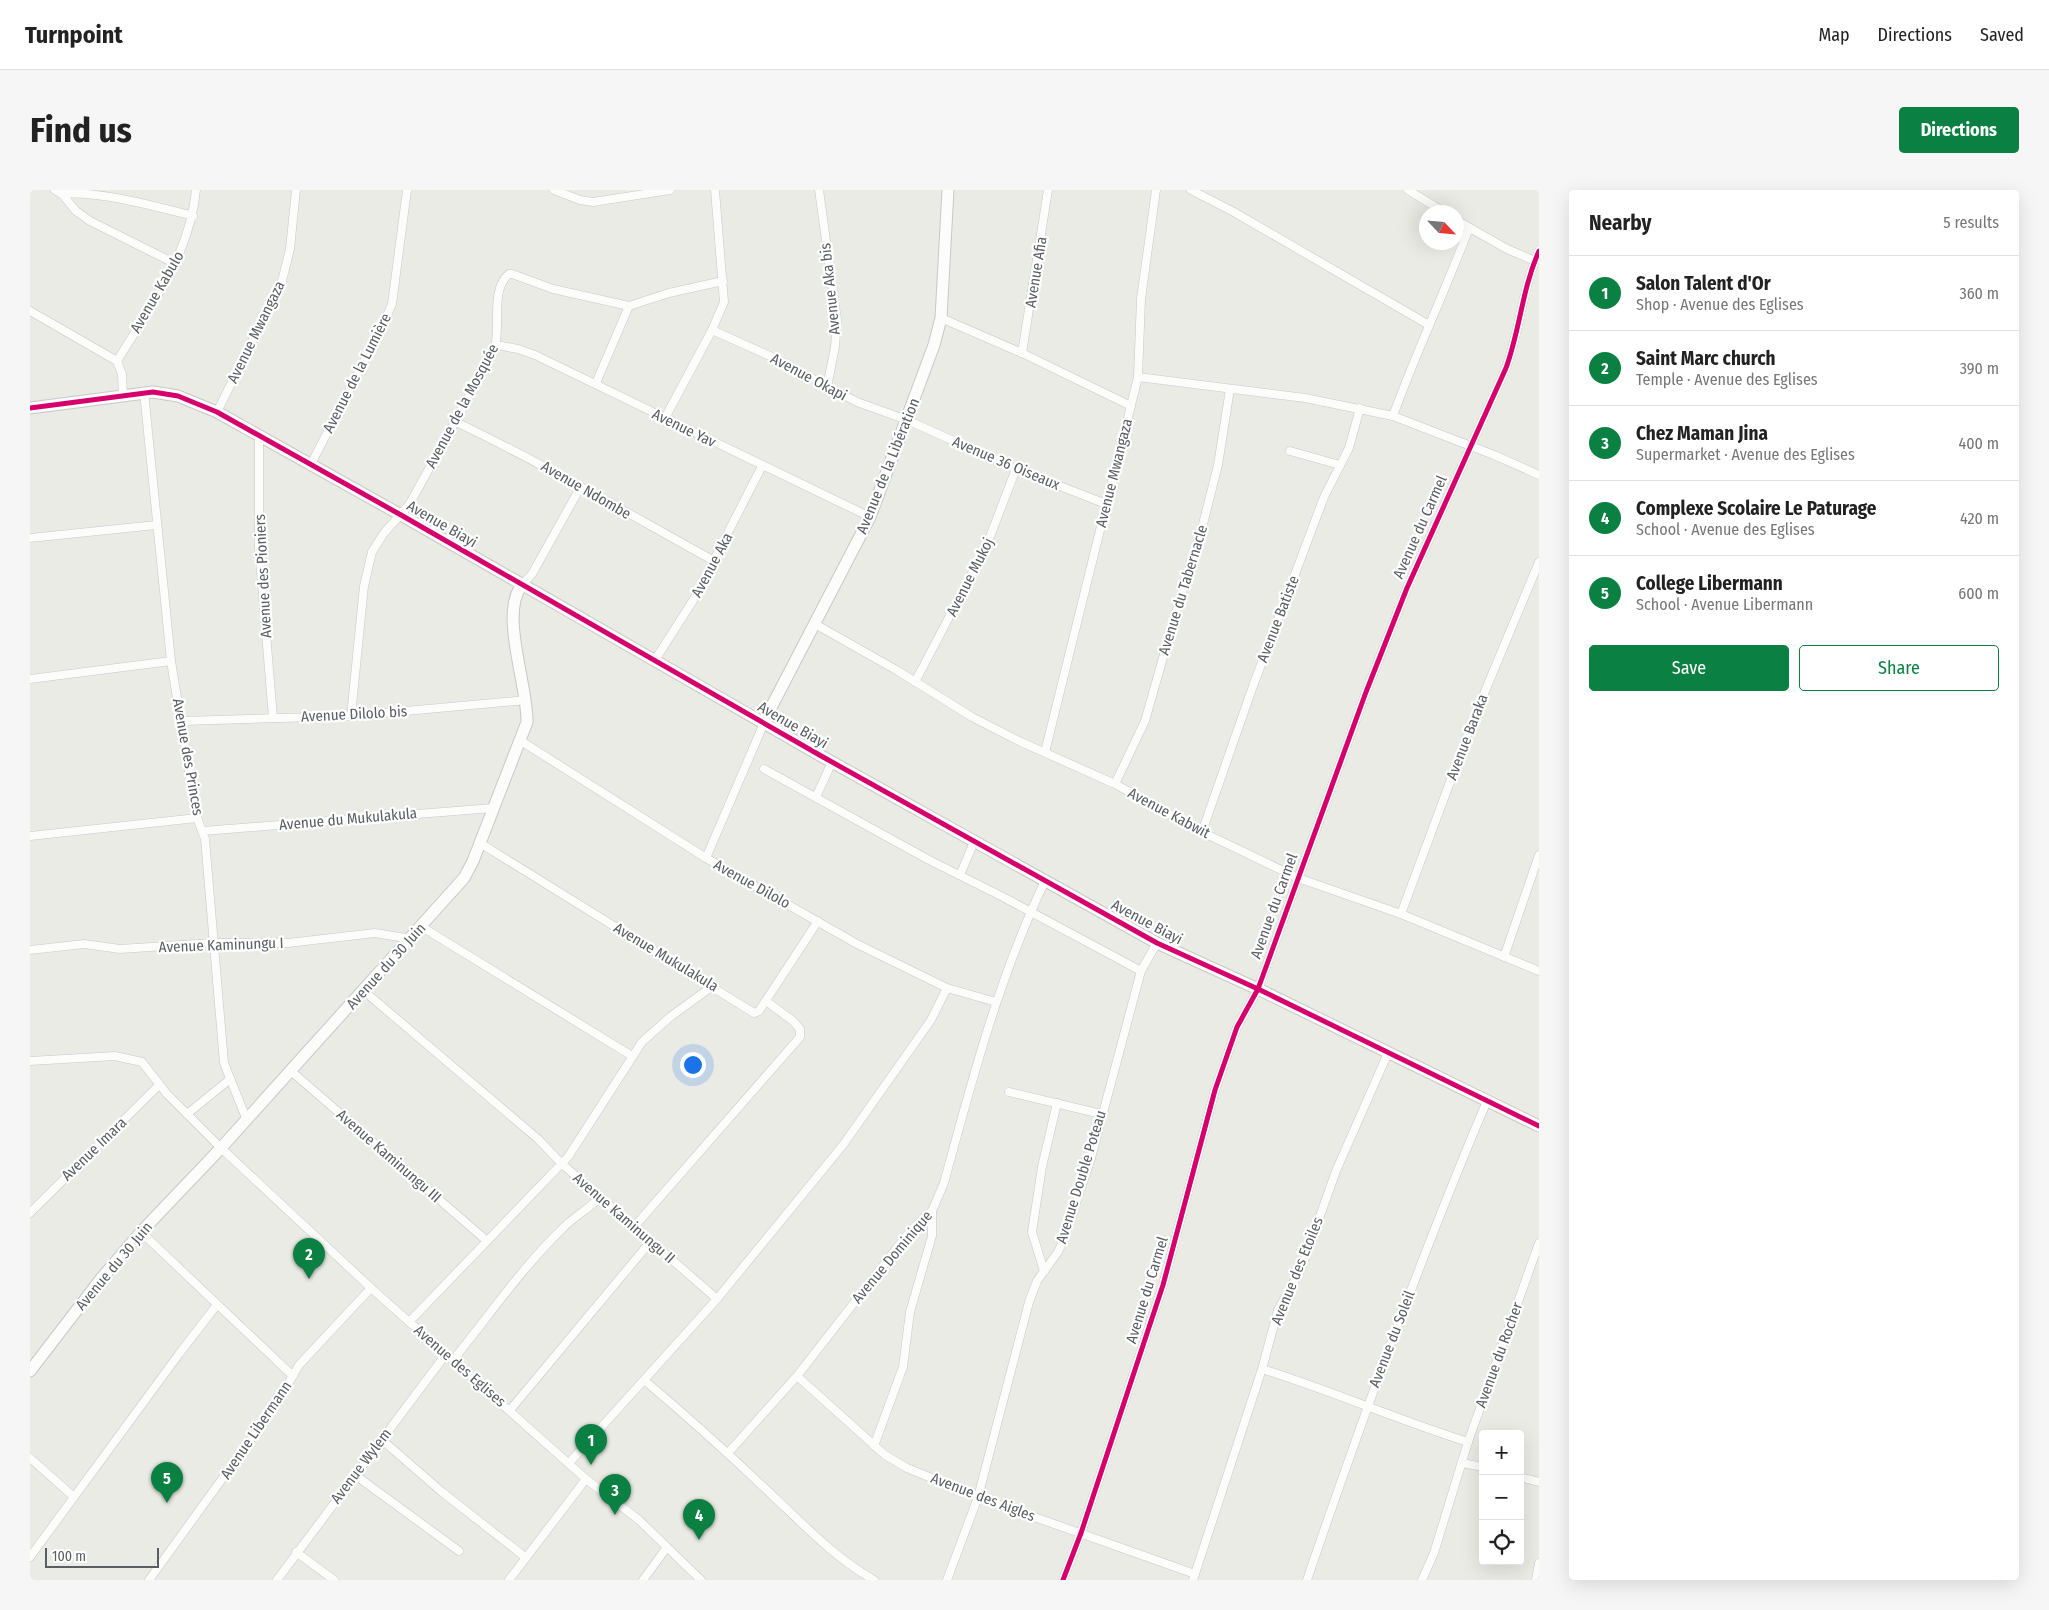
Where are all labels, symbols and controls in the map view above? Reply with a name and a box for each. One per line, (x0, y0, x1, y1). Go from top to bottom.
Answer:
text: Turnpoint (25, 21, 123, 49)
text: Map (1818, 24, 1850, 46)
text: Directions (1878, 24, 1952, 46)
text: Saved (1980, 24, 2024, 46)
button: Directions (1899, 107, 2019, 153)
text: Find us (30, 109, 132, 151)
north arrow (1419, 205, 1464, 250)
text: Nearby (1589, 210, 1651, 236)
text: 5 results (1943, 213, 1999, 232)
street label: Avenue Afia (1022, 235, 1050, 309)
street label: Avenue Aka bis (816, 242, 844, 336)
street label: Avenue Kabulo (126, 248, 188, 336)
text: Salon Talent d'Or (1636, 272, 1771, 295)
street label: Avenue Mwangaza (223, 278, 289, 386)
text: 1 (1602, 284, 1608, 303)
text: 360 m (1959, 284, 1999, 303)
text: Shop · Avenue des Eglises (1636, 295, 1804, 314)
street label: Avenue de la Lumière (319, 310, 395, 436)
street label: Avenue de la Mosquée (422, 341, 502, 471)
text: Saint Marc church (1636, 347, 1775, 370)
street label: Avenue Okapi (768, 349, 850, 405)
text: 2 (1601, 359, 1609, 378)
text: 390 m (1960, 359, 1999, 378)
text: Temple · Avenue des Eglises (1636, 370, 1818, 389)
street label: Avenue de la Libération (853, 396, 923, 536)
street label: Avenue Yav (649, 405, 719, 451)
street label: Avenue Mwangaza (1092, 417, 1136, 529)
text: Chez Maman Jina (1636, 422, 1768, 445)
street label: Avenue 36 Oiseaux (950, 432, 1063, 494)
text: 3 (1601, 434, 1609, 453)
text: 400 m (1959, 434, 1999, 453)
text: Supermarket · Avenue des Eglises (1636, 445, 1855, 464)
street label: Avenue Ndombe (538, 457, 634, 523)
street label: Avenue du Carmel (1389, 473, 1451, 581)
street label: Avenue Biayi (404, 497, 480, 551)
text: Complexe Scolaire Le Paturage (1636, 497, 1876, 520)
text: 4 (1601, 509, 1609, 528)
text: 420 m (1960, 509, 1999, 528)
street label: Avenue des Pioniers (251, 514, 275, 638)
text: School · Avenue des Eglises (1636, 520, 1815, 539)
street label: Avenue du Tabernacle (1155, 523, 1211, 657)
street label: Avenue Aka (687, 530, 737, 600)
street label: Avenue Mukoj (943, 535, 997, 619)
text: College Libermann (1636, 572, 1783, 595)
street label: Avenue Batiste (1253, 573, 1303, 665)
text: 5 (1601, 584, 1609, 603)
text: 600 m (1958, 584, 1999, 603)
text: School · Avenue Libermann (1636, 595, 1813, 614)
button: Save (1589, 645, 1789, 691)
button: Share (1799, 645, 1999, 691)
street label: Avenue Baraka (1442, 692, 1492, 782)
street label: Avenue des Princes (169, 697, 207, 817)
street label: Avenue Biayi (755, 698, 831, 752)
street label: Avenue Dilolo bis (300, 702, 408, 726)
street label: Avenue Kabwit (1125, 784, 1213, 842)
street label: Avenue du Mukulakula (278, 804, 418, 834)
street label: Avenue du Carmel (1247, 851, 1301, 961)
street label: Avenue Dilolo (711, 856, 793, 912)
street label: Avenue Biayi (1108, 896, 1186, 948)
street label: Avenue du 30 Juin (343, 919, 429, 1013)
street label: Avenue Mukulakula (610, 919, 722, 995)
street label: Avenue Kaminungu I (158, 934, 284, 956)
your location (680, 1052, 706, 1078)
street label: Avenue Kaminungu III (333, 1106, 445, 1206)
street label: Avenue Double Poteau (1052, 1108, 1110, 1246)
street label: Avenue Imara (58, 1114, 130, 1184)
street label: Avenue Kaminungu II (569, 1169, 679, 1267)
street label: Avenue Dominique (848, 1207, 936, 1307)
street label: Avenue des Etoiles (1267, 1214, 1327, 1328)
street label: Avenue du 30 Juin (72, 1218, 156, 1314)
street label: Avenue du Carmel (1122, 1234, 1172, 1346)
pin: 2 (293, 1238, 325, 1279)
street label: Avenue du Soleil (1365, 1288, 1419, 1390)
street label: Avenue du Rocher (1472, 1299, 1527, 1410)
street label: Avenue des Eglises (410, 1321, 510, 1411)
street label: Avenue Libermann (217, 1378, 295, 1482)
pin: 1 (575, 1424, 607, 1465)
street label: Avenue Wylem (327, 1425, 395, 1507)
map controls (1479, 1430, 1524, 1565)
button: + (1479, 1430, 1524, 1475)
pin: 5 (151, 1462, 183, 1503)
street label: Avenue des Aigles (928, 1469, 1038, 1525)
pin: 3 (599, 1474, 631, 1515)
button: − (1479, 1475, 1524, 1520)
pin: 4 (683, 1499, 715, 1540)
button: locate (1479, 1520, 1524, 1565)
scale bar (45, 1545, 159, 1568)
text: 100 m (52, 1548, 86, 1565)

